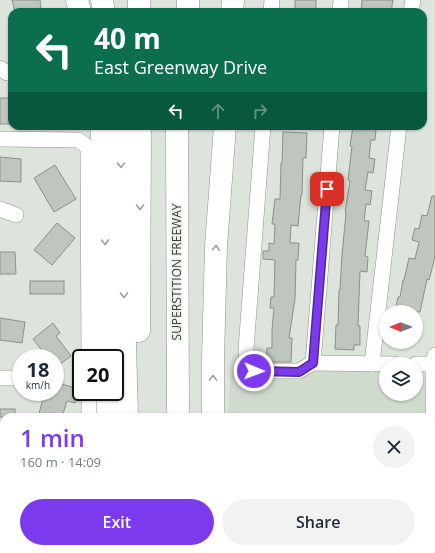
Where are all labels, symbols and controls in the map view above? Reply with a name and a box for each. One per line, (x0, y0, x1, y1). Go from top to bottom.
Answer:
text: 40 m (94, 19, 161, 57)
icon: left (28, 24, 80, 76)
text: East Greenway Drive (94, 55, 267, 79)
icon: left (165, 100, 187, 122)
icon: ahead (207, 100, 229, 122)
icon: right (249, 100, 271, 122)
one-way arrow (116, 162, 125, 168)
pin (310, 172, 344, 206)
icon: arrive (316, 178, 338, 200)
street label: SUPERSTITION FREEWAY (168, 203, 185, 340)
one-way arrow (136, 204, 144, 210)
one-way arrow (101, 239, 109, 245)
one-way arrow (212, 245, 220, 251)
one-way arrow (120, 292, 128, 298)
north arrow (379, 305, 423, 349)
map controls (379, 305, 423, 401)
speed limit sign: 20 (72, 349, 124, 401)
position arrow (233, 350, 275, 392)
text: 18 (27, 356, 49, 383)
button: layers (379, 357, 423, 401)
one-way arrow (209, 375, 217, 381)
text: km/h (26, 378, 50, 392)
text: 1 min (20, 421, 85, 454)
button: close (373, 426, 415, 468)
text: 160 m · 14:09 (20, 453, 101, 471)
button: Exit (20, 499, 214, 545)
button: Share (222, 499, 415, 545)

